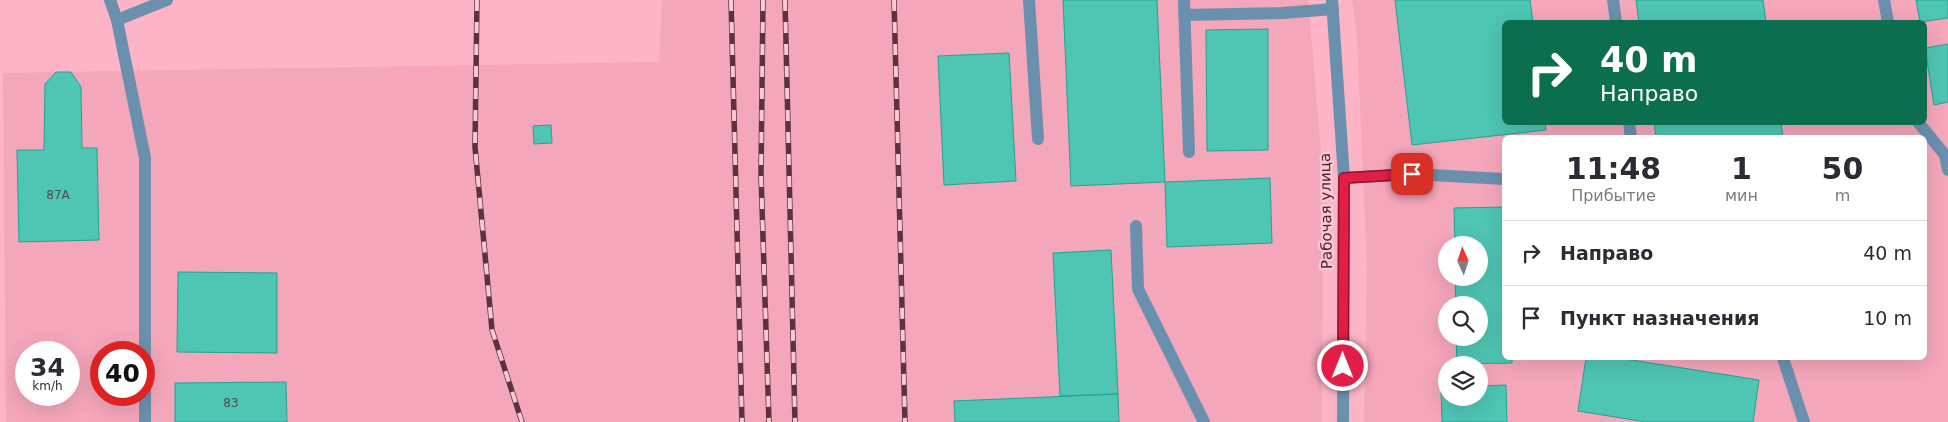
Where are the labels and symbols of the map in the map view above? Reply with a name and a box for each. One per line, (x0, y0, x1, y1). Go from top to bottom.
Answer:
street label: Рабочая улица (1316, 153, 1336, 269)
pin (1391, 153, 1433, 195)
house number: 87А (46, 188, 71, 202)
north arrow (1438, 236, 1488, 286)
position arrow (1316, 339, 1368, 391)
speed limit sign: 40 (90, 341, 155, 406)
house number: 83 (223, 396, 239, 410)

